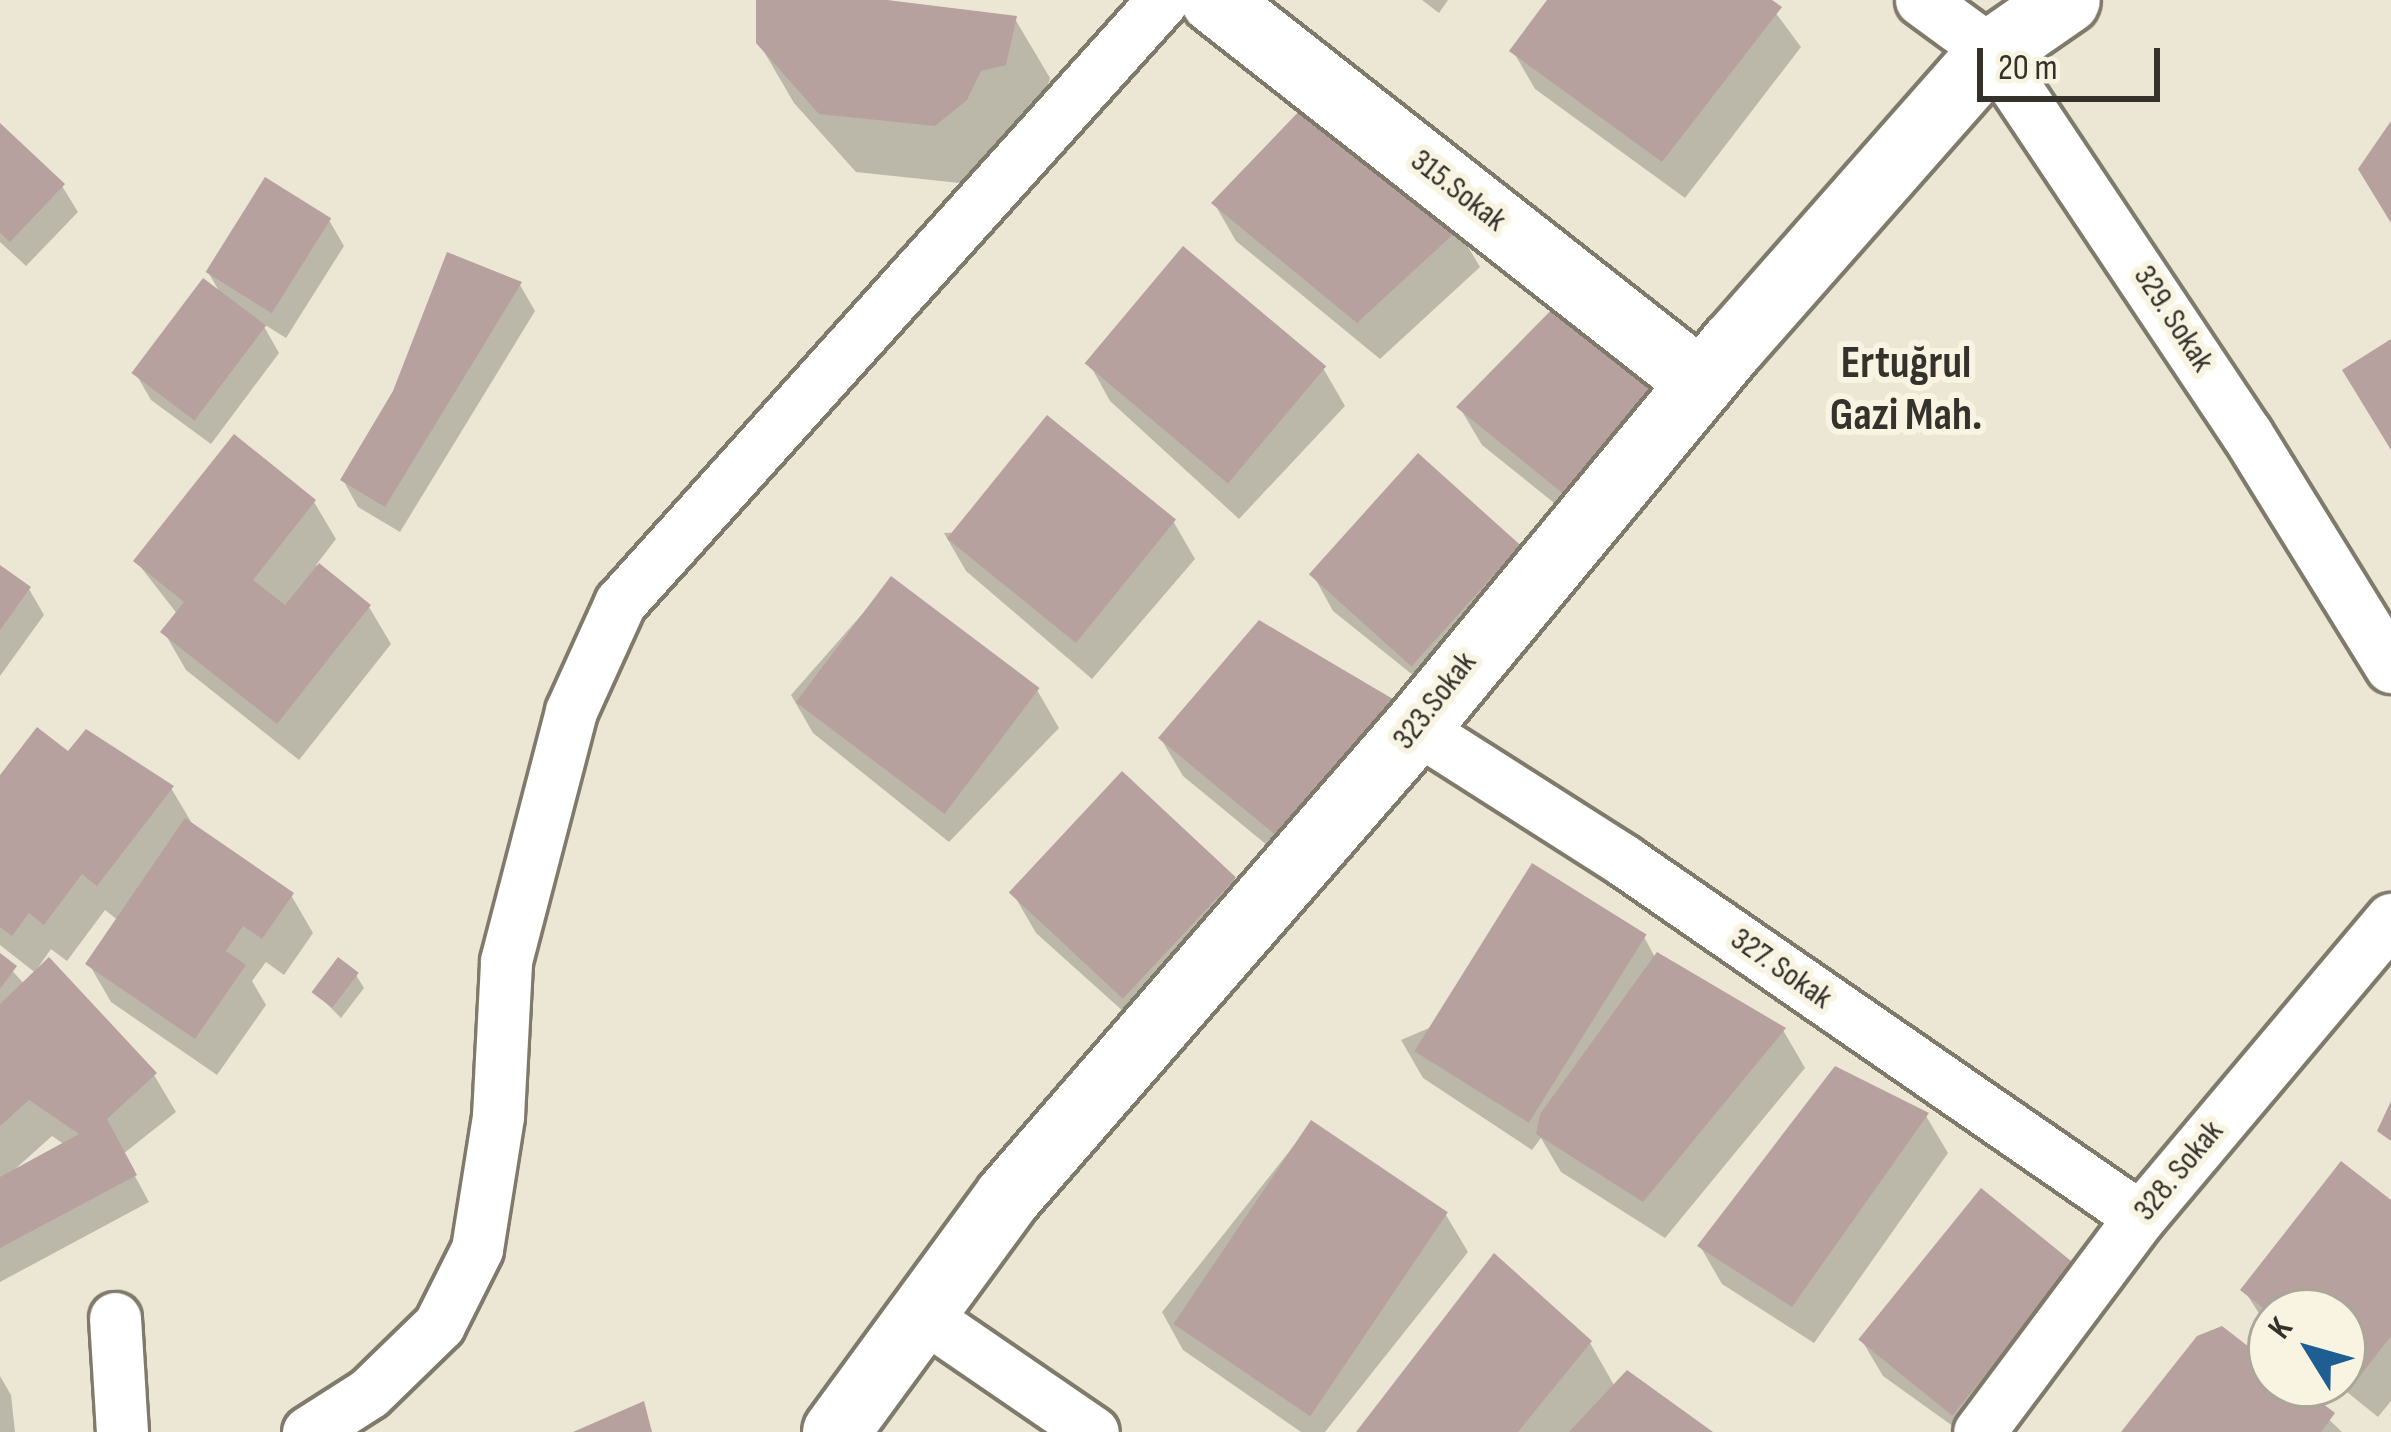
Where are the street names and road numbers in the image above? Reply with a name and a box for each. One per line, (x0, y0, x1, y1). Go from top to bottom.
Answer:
street label: 315.Sokak (1402, 141, 1514, 241)
street label: 329. Sokak (2124, 259, 2222, 379)
street label: 323.Sokak (1385, 644, 1485, 758)
street label: 327. Sokak (1723, 920, 1839, 1018)
street label: 328. Sokak (2126, 1113, 2232, 1229)

